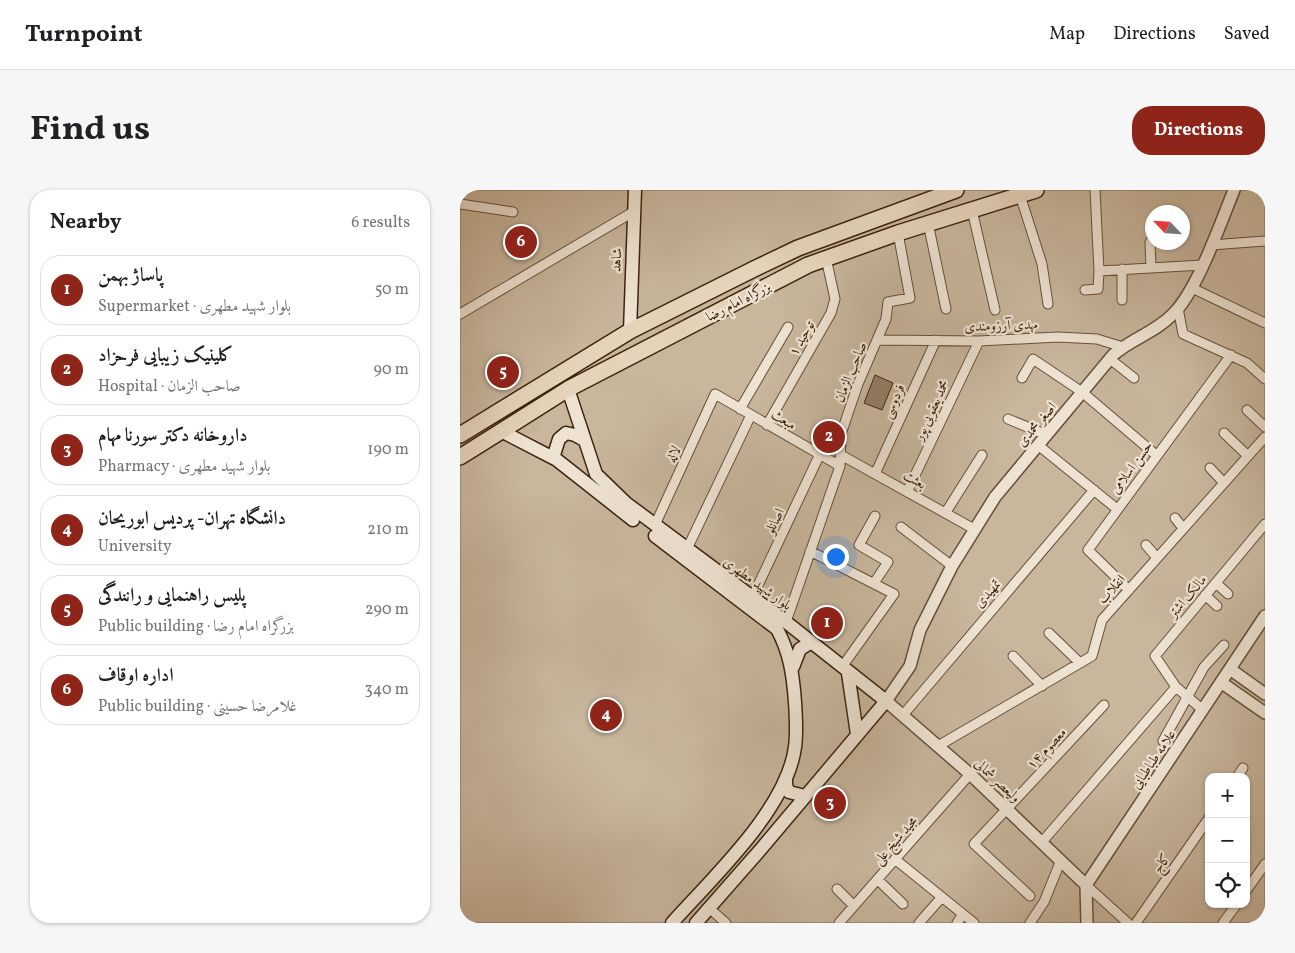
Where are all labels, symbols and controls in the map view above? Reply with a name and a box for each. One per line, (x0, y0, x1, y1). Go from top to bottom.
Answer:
text: Turnpoint (25, 18, 143, 52)
text: Map (1049, 22, 1085, 47)
text: Directions (1113, 22, 1196, 47)
text: Saved (1224, 22, 1270, 47)
text: Find us (30, 106, 150, 154)
button: Directions (1132, 106, 1265, 155)
north arrow (1145, 205, 1190, 250)
text: Nearby (50, 208, 121, 237)
text: 6 results (351, 212, 410, 234)
pin: 6 (505, 223, 537, 261)
street label: شاهد (608, 248, 627, 272)
text: پاساژ بهمن (98, 263, 163, 289)
street label: بزرگراه امام رضا (703, 277, 776, 329)
text: 1 (64, 279, 70, 301)
text: 50 m (375, 279, 409, 301)
text: Supermarket · بلوار شهید مطهری (98, 296, 291, 318)
street label: مهدی آرزومندی (964, 316, 1038, 337)
street label: توحید ۱ (785, 317, 820, 360)
street label: صاحب الزمان (831, 339, 872, 406)
text: کلینیک زیبایی فرحزاد (98, 343, 234, 369)
pin: 5 (487, 353, 519, 391)
text: 2 (63, 359, 71, 381)
text: 90 m (373, 359, 409, 381)
text: Hospital · صاحب الزمان (98, 376, 241, 398)
street label: محمد یعقوبی پور (909, 377, 955, 446)
street label: فردوسی (878, 381, 910, 422)
street label: اصغر محمدی (1013, 399, 1061, 451)
street label: مبعث (767, 405, 799, 435)
pin: 2 (813, 418, 845, 456)
text: داروخانه دکتر سورنا مهام (98, 423, 248, 449)
street label: حسن اسلامی (1107, 438, 1158, 498)
text: 3 (63, 439, 71, 461)
text: 190 m (367, 439, 409, 461)
street label: لاله (662, 443, 686, 466)
text: Pharmacy · بلوار شهید مطهری (98, 456, 270, 478)
street label: بعثت (899, 466, 929, 495)
text: دانشگاه تهران- پردیس ابوریحان (98, 506, 286, 532)
street label: اصانلو (760, 506, 790, 540)
text: 4 (62, 519, 72, 541)
text: 210 m (367, 519, 409, 541)
text: University (98, 536, 172, 558)
your location (823, 544, 849, 570)
street label: بلوار شهید مطهری (719, 553, 795, 616)
street label: انقلاب (1094, 571, 1130, 609)
street label: مالک اشتر (1163, 571, 1212, 624)
street label: تمهیدی (970, 576, 1006, 612)
text: پلیس راهنمایی و رانندگی (98, 583, 246, 609)
text: 5 (63, 599, 71, 621)
text: 290 m (365, 599, 409, 621)
pin: 1 (811, 604, 843, 642)
text: Public building · بزرگراه امام رضا (98, 616, 294, 638)
text: اداره اوقاف (98, 663, 174, 689)
text: 6 (63, 679, 71, 701)
text: 340 m (365, 679, 409, 701)
text: Public building · غلامرضا حسینی (98, 696, 297, 718)
pin: 4 (590, 696, 622, 734)
street label: ۱۴ معصوم (1023, 724, 1073, 776)
street label: علامه طباطبایی (1127, 726, 1181, 793)
street label: ولیعصر شمالی (970, 755, 1024, 808)
map controls (1205, 773, 1250, 908)
button: + (1205, 773, 1250, 818)
pin: 3 (814, 784, 846, 822)
street label: مجید شیخ علی (870, 812, 925, 871)
button: − (1205, 818, 1250, 863)
street label: کاج (1149, 850, 1177, 879)
button: locate (1205, 863, 1250, 908)

